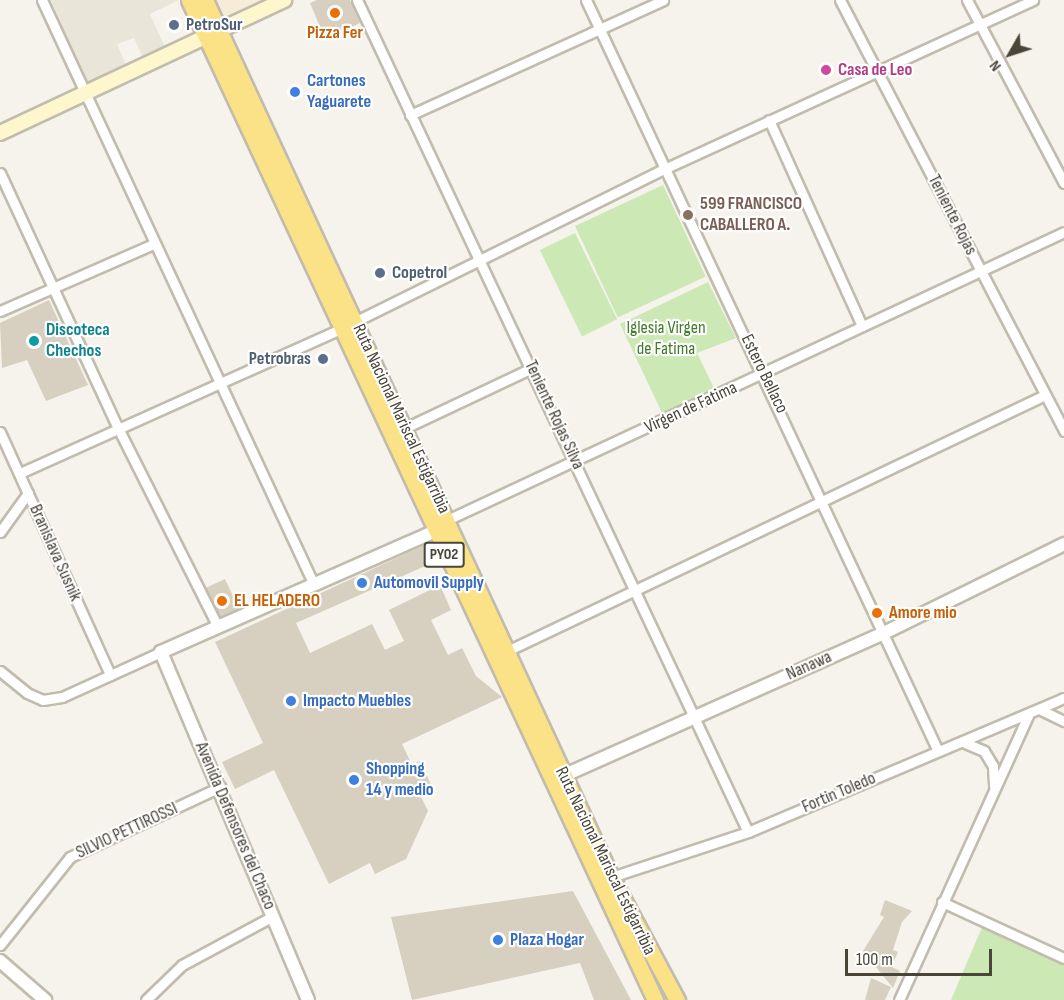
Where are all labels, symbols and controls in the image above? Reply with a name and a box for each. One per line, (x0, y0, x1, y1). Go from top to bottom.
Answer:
marker: Pizza Fer (328, 6, 342, 20)
place label: PetroSur (186, 14, 242, 36)
marker: PetroSur (167, 18, 181, 32)
place label: Pizza Fer (307, 22, 363, 44)
north arrow (980, 24, 1040, 84)
text: N (986, 56, 1006, 75)
place label: Casa de Leo (838, 59, 912, 81)
marker: Casa de Leo (819, 63, 833, 77)
place label: Cartones Yaguarete (307, 71, 371, 113)
marker: Cartones Yaguarete (288, 85, 302, 99)
street label: Teniente Rojas (923, 171, 981, 259)
place label: 599 FRANCISCO CABALLERO A. (700, 194, 802, 236)
marker: 599 FRANCISCO CABALLERO A. (681, 208, 695, 222)
place label: Copetrol (392, 262, 447, 284)
marker: Copetrol (373, 266, 387, 280)
park label: Iglesia Virgen de Fatima (626, 318, 706, 360)
place label: Discoteca Chechos (46, 320, 110, 362)
street label: Ruta Nacional Mariscal Estigarribia (348, 321, 454, 517)
street label: Estero Bellaco (736, 331, 792, 417)
marker: Discoteca Chechos (27, 334, 41, 348)
place label: Petrobras (249, 348, 311, 370)
marker: Petrobras (316, 352, 330, 366)
street label: Teniente Rojas Silva (519, 357, 589, 473)
street label: Virgen de Fatima (641, 377, 741, 439)
street label: Branislava Susnik (24, 501, 86, 605)
road number: PY02 (423, 542, 465, 568)
place label: Automovil Supply (374, 572, 484, 594)
marker: Automovil Supply (355, 576, 369, 590)
place label: EL HELADERO (234, 590, 320, 612)
marker: EL HELADERO (215, 594, 229, 608)
place label: Amore mio (889, 602, 957, 624)
marker: Amore mio (870, 606, 884, 620)
street label: Nanawa (783, 646, 835, 686)
place label: Impacto Muebles (303, 690, 411, 712)
marker: Impacto Muebles (284, 694, 298, 708)
street label: Avenida Defensores del Chaco (190, 739, 280, 913)
place label: Shopping 14 y medio (366, 759, 434, 802)
street label: Ruta Nacional Mariscal Estigarribia (550, 763, 660, 959)
street label: Fortin Toledo (799, 768, 879, 818)
marker: Shopping 14 y medio (347, 773, 361, 787)
street label: SILVIO PETTIROSSI (73, 798, 181, 864)
place label: Plaza Hogar (510, 929, 584, 951)
marker: Plaza Hogar (491, 933, 505, 947)
scale bar (848, 937, 995, 975)
text: 100 m (856, 949, 893, 970)

